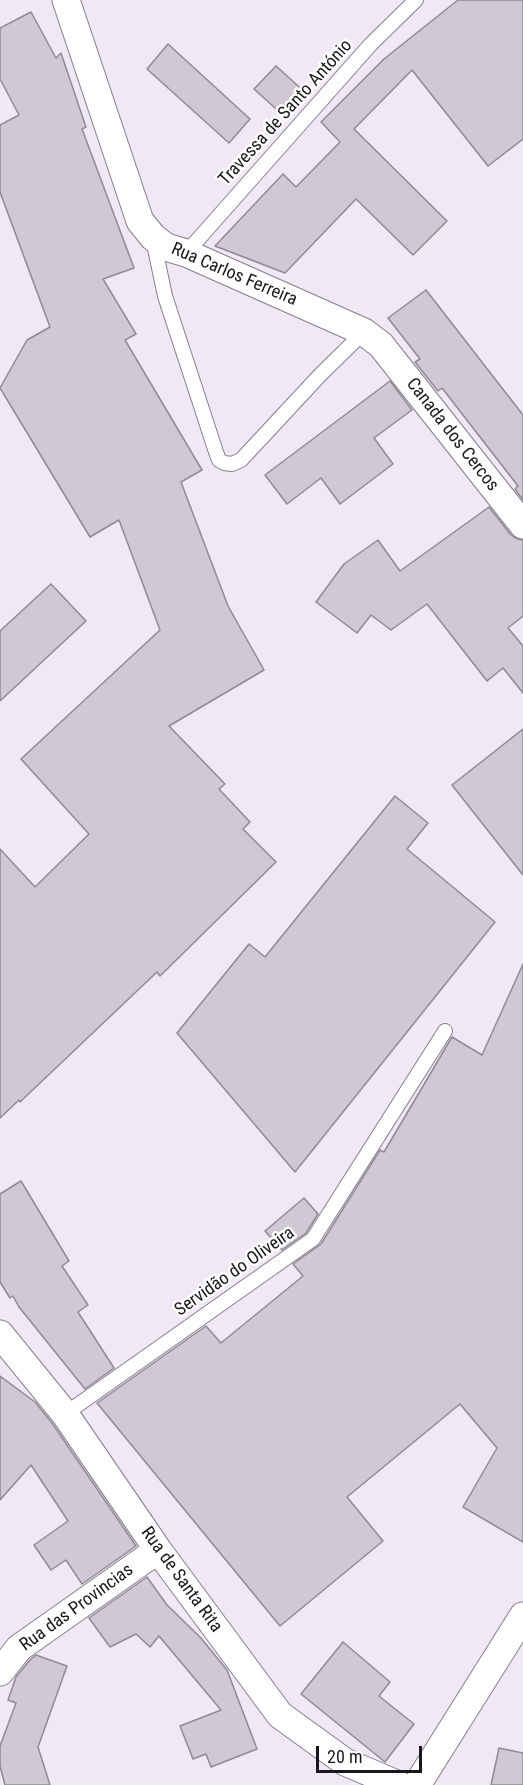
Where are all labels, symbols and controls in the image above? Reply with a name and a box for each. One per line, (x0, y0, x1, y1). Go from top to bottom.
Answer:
street label: Travessa de Santo António (215, 35, 357, 191)
street label: Rua Carlos Ferreira (168, 239, 300, 311)
street label: Canada dos Cercos (401, 374, 503, 496)
street label: Servidão do Oliveira (171, 1223, 299, 1321)
street label: Rua de Santa Rita (136, 1523, 226, 1637)
street label: Rua das Provincias (16, 1560, 138, 1656)
scale bar (319, 1734, 426, 1772)
text: 20 m (327, 1746, 362, 1767)

